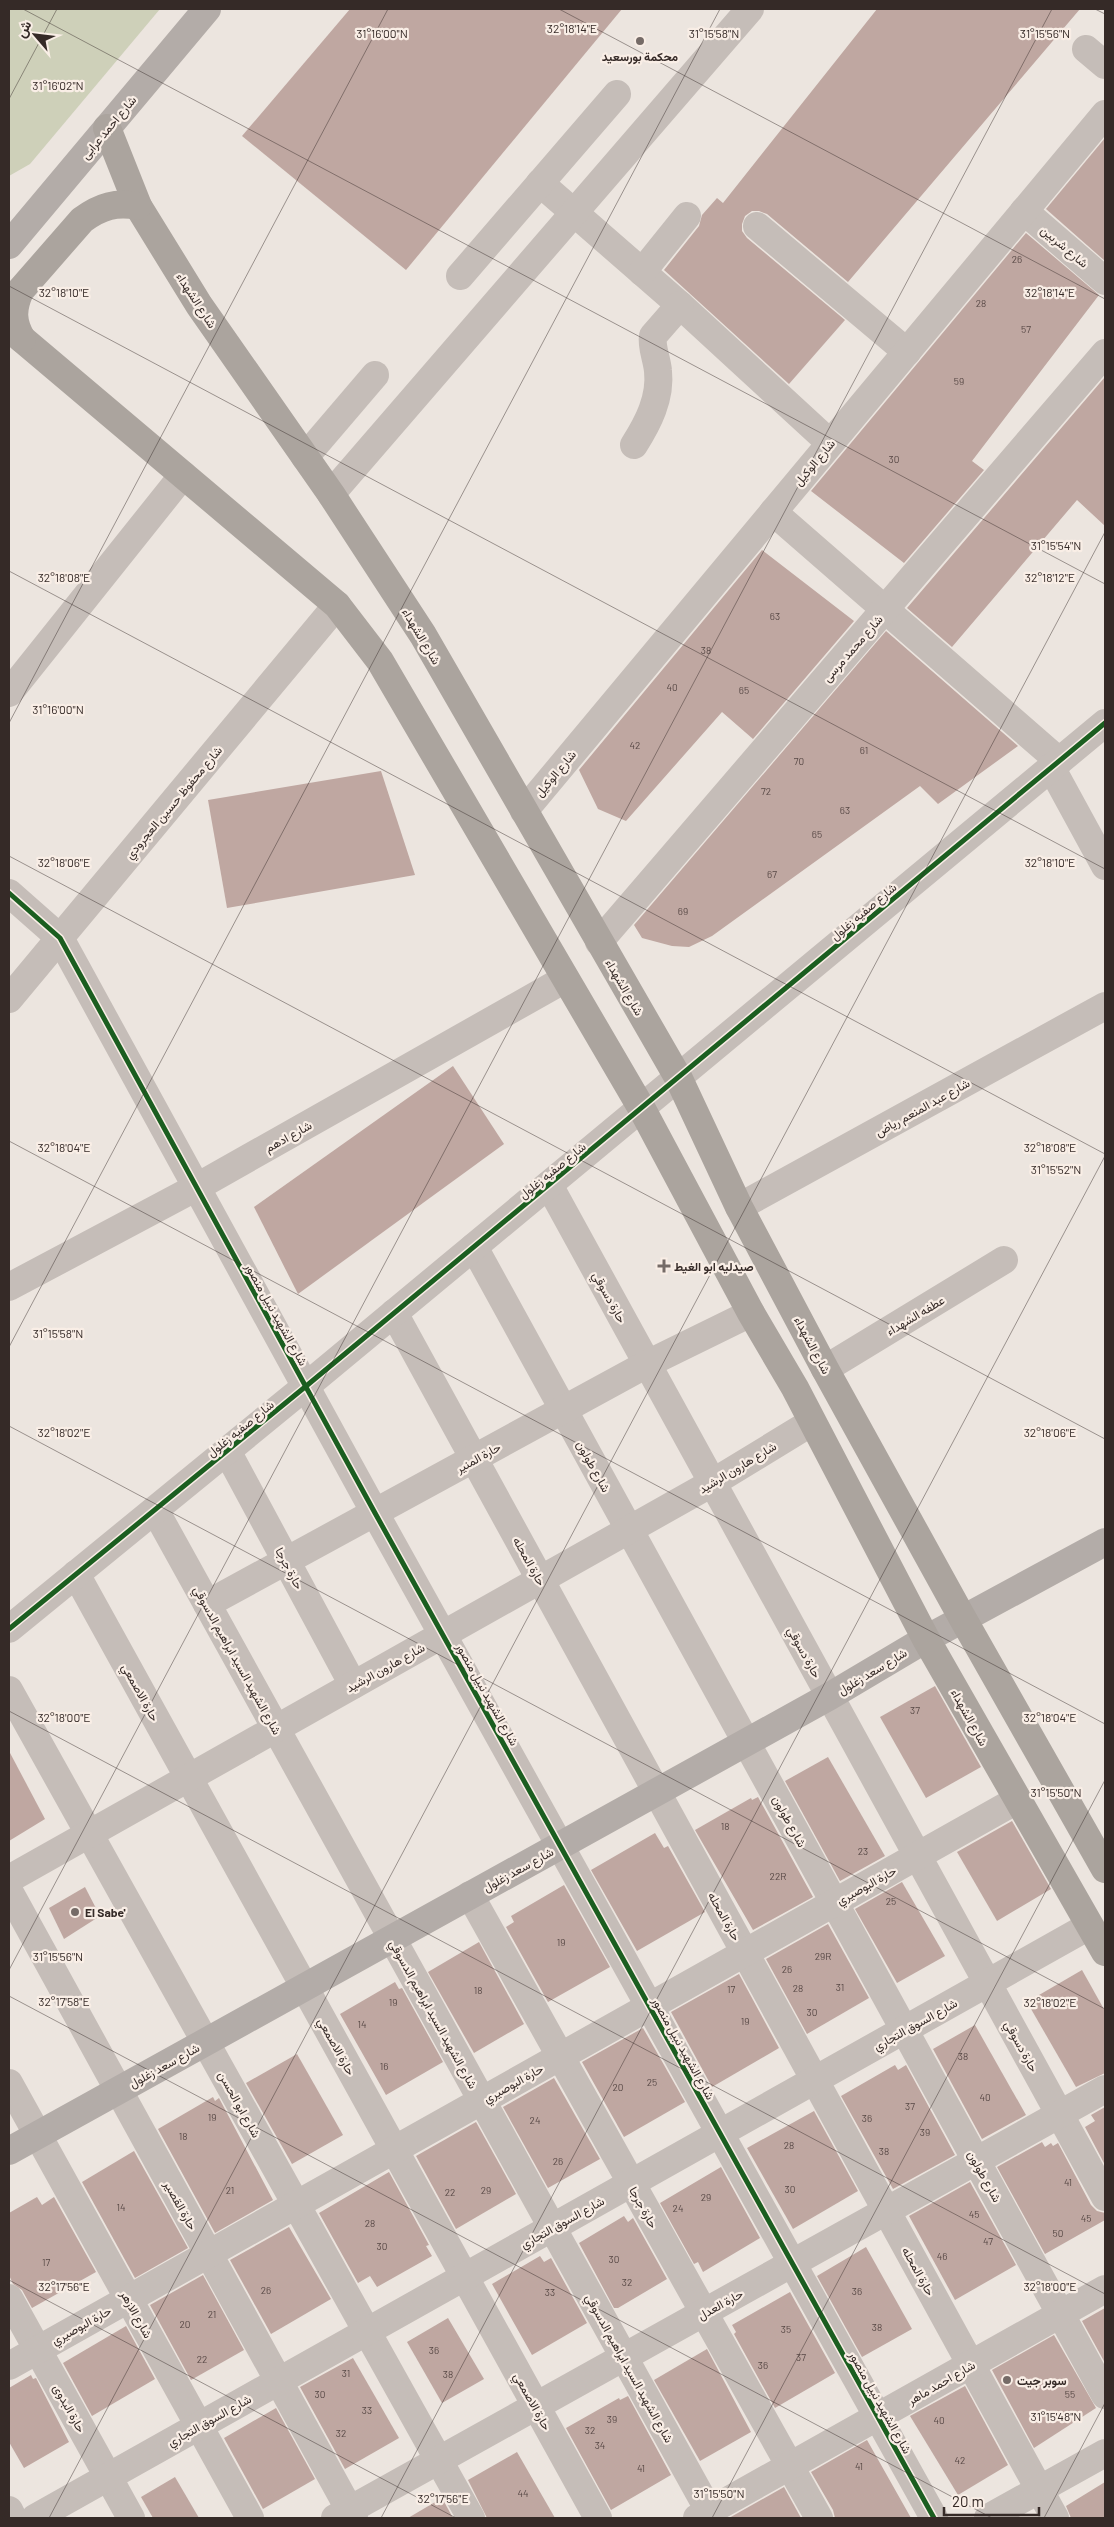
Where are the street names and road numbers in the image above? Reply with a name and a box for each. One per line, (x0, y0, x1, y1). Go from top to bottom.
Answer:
street label: شارع احمد عرابى (77, 93, 141, 163)
street label: شارع شربين (1037, 222, 1091, 272)
street label: شارع الشهداء (171, 270, 220, 332)
street label: شارع الوكيل (791, 436, 840, 490)
street label: شارع الشهداء (397, 605, 444, 668)
street label: شارع محمد مرسى (819, 612, 887, 686)
street label: شارع محفوظ حسين العجرودي (122, 743, 227, 864)
street label: شارع الوكيل (532, 747, 581, 801)
street label: شارع صفيه زغلول (827, 879, 901, 945)
street label: شارع الشهداء (601, 956, 647, 1019)
street label: شارع عبد المنعم رياض (872, 1075, 973, 1141)
street label: شارع ادهم (262, 1118, 315, 1157)
street label: شارع صفيه زغلول (516, 1139, 590, 1204)
street label: شارع الشهيد نبيل منصور (240, 1259, 311, 1369)
street label: حارة دسوقي (587, 1269, 630, 1327)
street label: عطفه الشهداء (883, 1292, 948, 1340)
street label: شارع الشهداء (789, 1314, 834, 1377)
street label: شارع صفيه زغلول (204, 1397, 278, 1462)
street label: شارع طولون (572, 1438, 614, 1496)
street label: شارع هارون الرشيد (696, 1438, 780, 1498)
street label: حارة المنير (452, 1439, 504, 1477)
street label: حارة المحله (509, 1534, 549, 1589)
street label: حارة جرجا (271, 1545, 307, 1592)
street label: شارع الشهيد السيد ابراهيم الدسوقي (188, 1583, 285, 1739)
street label: حارة دسوقي (782, 1624, 825, 1682)
street label: شارع الشهيد نبيل منصور (451, 1639, 522, 1749)
street label: شارع هارون الرشيد (343, 1640, 428, 1697)
street label: شارع سعد زغلول (835, 1645, 911, 1700)
street label: حارة الاصمعي (116, 1661, 163, 1725)
street label: شارع الشهداء (946, 1686, 991, 1749)
street label: شارع طولون (768, 1793, 810, 1851)
street label: شارع سعد زغلول (481, 1844, 557, 1897)
street label: حارة البوصيري (834, 1863, 900, 1911)
street label: حارة المحله (704, 1889, 744, 1944)
street label: شارع الشهيد السيد ابراهيم الدسوقي (384, 1937, 481, 2093)
street label: شارع الشهيد نبيل منصور (647, 1993, 718, 2103)
street label: شارع السوق التجاري (871, 1995, 961, 2056)
street label: حارة الاصمعي (312, 2015, 359, 2079)
street label: حارة دسوقي (999, 2018, 1042, 2076)
street label: شارع سعد زغلول (127, 2040, 203, 2093)
street label: حارة البوصيري (481, 2061, 547, 2109)
street label: شارع ابو الحسن (213, 2068, 264, 2141)
street label: شارع طولون (963, 2148, 1005, 2206)
street label: حارة القصير (159, 2177, 200, 2233)
street label: حارة جرجا (625, 2184, 661, 2231)
street label: شارع السوق التجاري (518, 2193, 608, 2254)
street label: حارة المحله (898, 2244, 938, 2299)
street label: حارة العدل (695, 2286, 746, 2324)
street label: شارع الازهر (115, 2287, 156, 2342)
street label: شارع الشهيد السيد ابراهيم الدسوقي (580, 2291, 677, 2447)
street label: حارة البوصيري (49, 2303, 115, 2351)
street label: شارع الشهيد نبيل منصور (844, 2347, 915, 2457)
street label: شارع احمد ماهر (904, 2357, 979, 2410)
street label: حارة الاصمعي (508, 2370, 555, 2434)
street label: حارة البدوى (49, 2381, 89, 2436)
street label: شارع السوق التجاري (165, 2391, 255, 2452)

